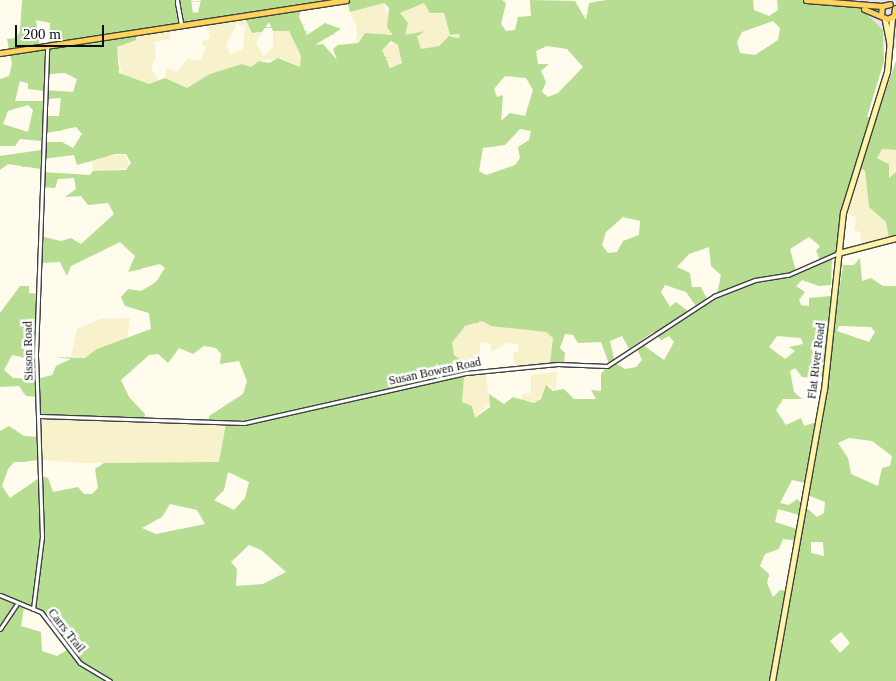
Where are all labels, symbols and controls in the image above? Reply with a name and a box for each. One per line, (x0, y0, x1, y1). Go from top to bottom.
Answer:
scale bar (18, 15, 106, 47)
text: 200 m (23, 26, 61, 42)
street label: Sisson Road (21, 321, 37, 381)
street label: Flat River Road (805, 322, 829, 400)
street label: Susan Bowen Road (388, 355, 482, 389)
street label: Carrs Trail (44, 606, 88, 656)

